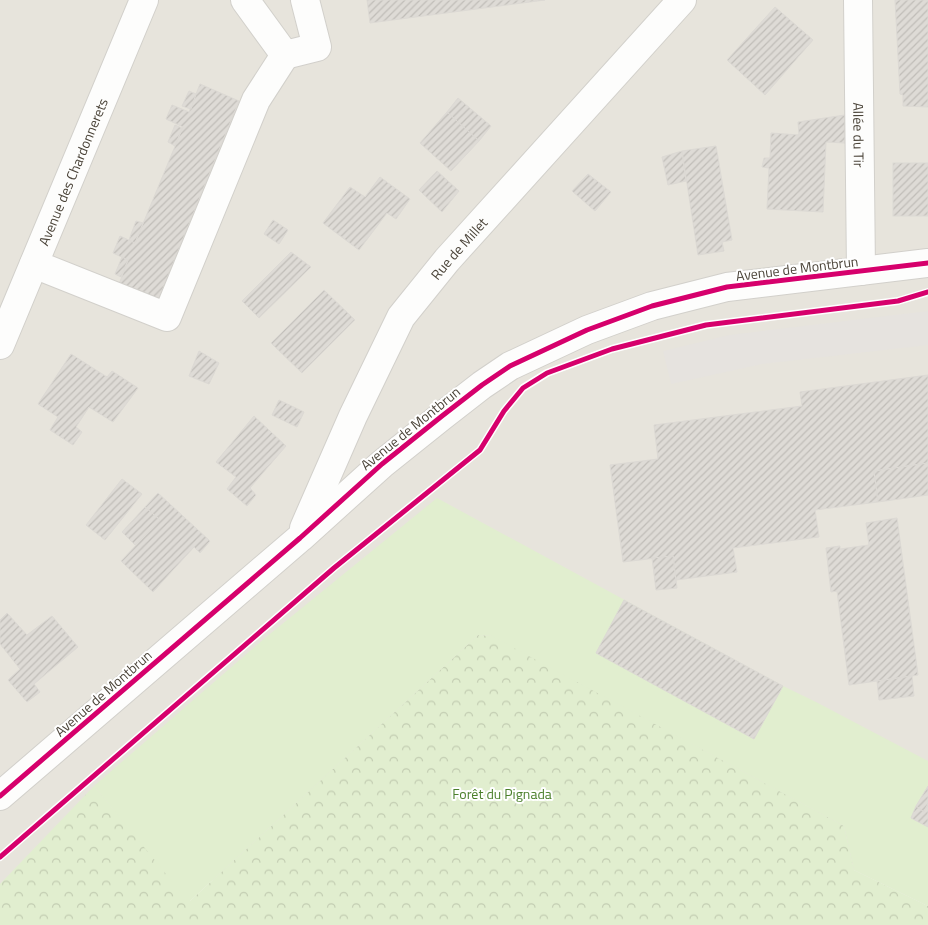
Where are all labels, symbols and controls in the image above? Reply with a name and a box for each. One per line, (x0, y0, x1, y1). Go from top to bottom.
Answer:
street label: Avenue des Chardonnerets (32, 95, 113, 248)
street label: Allée du Tir (849, 102, 870, 168)
street label: Rue de Millet (425, 212, 492, 284)
street label: Avenue de Montbrun (735, 250, 859, 286)
street label: Avenue de Montbrun (356, 381, 464, 475)
street label: Avenue de Montbrun (50, 645, 156, 741)
park label: Forêt du Pignada (452, 783, 552, 804)

